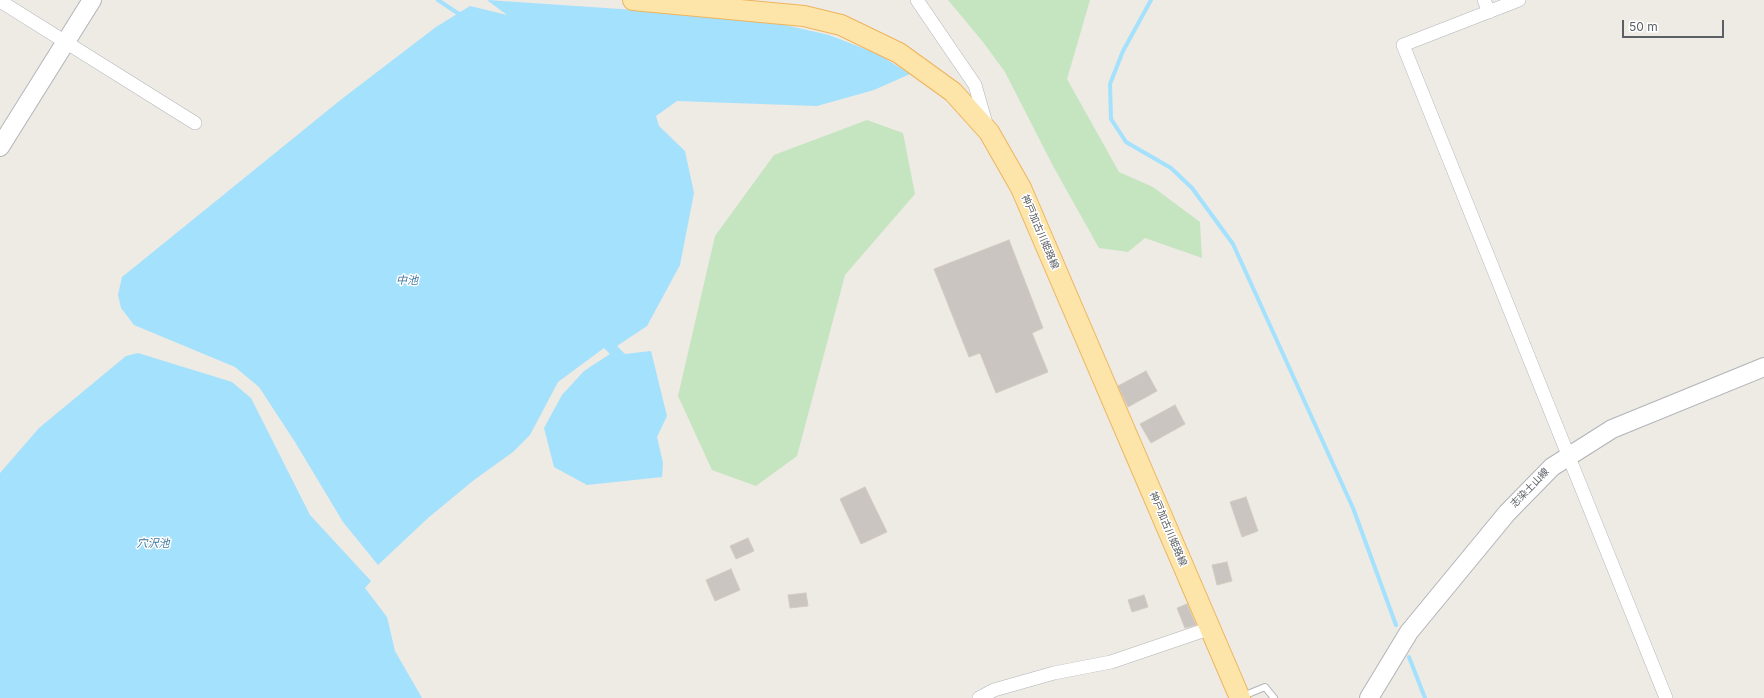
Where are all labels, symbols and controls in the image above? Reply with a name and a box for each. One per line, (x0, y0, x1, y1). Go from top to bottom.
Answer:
scale bar (1624, 12, 1726, 38)
text: 50 m (1629, 19, 1658, 34)
street label: 神戸加古川姫路線 (1019, 193, 1061, 271)
water label: 中池 (396, 274, 418, 288)
street label: 志染土山線 (1508, 466, 1552, 510)
street label: 神戸加古川姫路線 (1147, 490, 1189, 568)
water label: 穴沢池 (137, 537, 169, 551)

